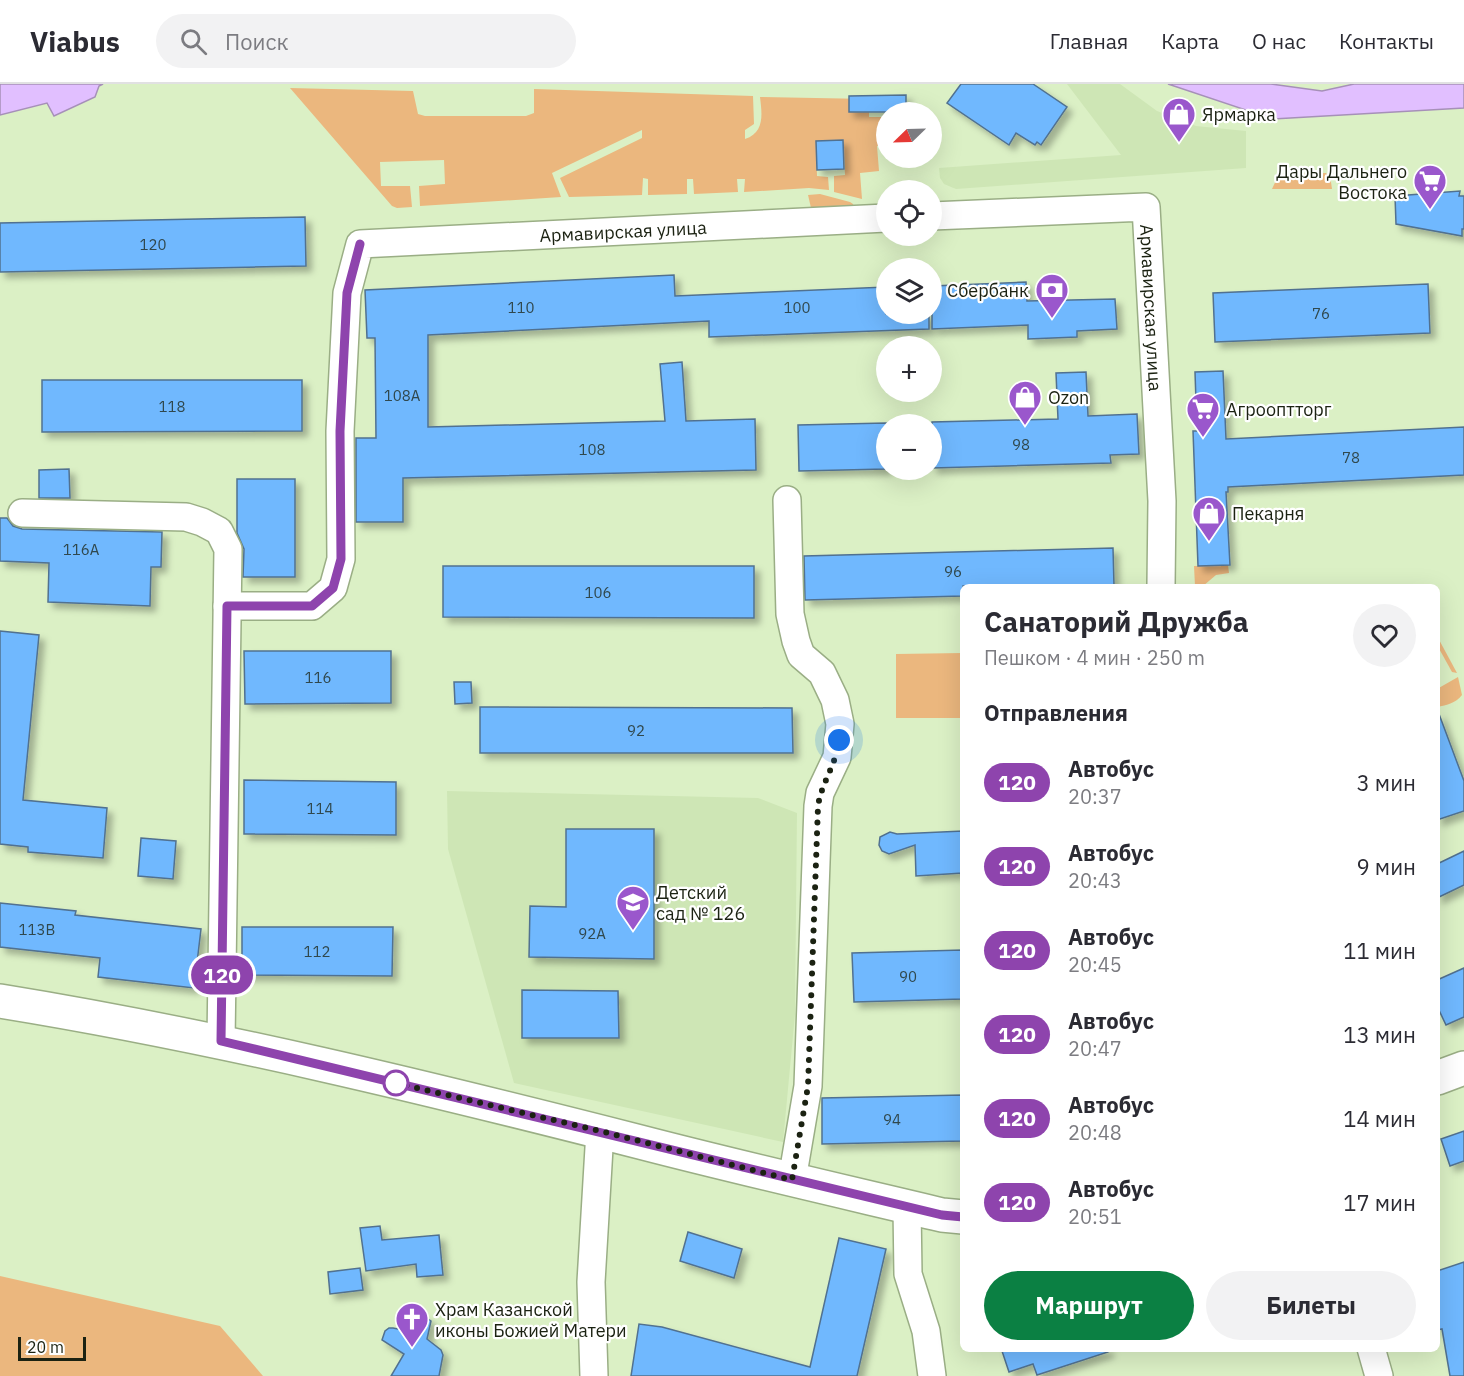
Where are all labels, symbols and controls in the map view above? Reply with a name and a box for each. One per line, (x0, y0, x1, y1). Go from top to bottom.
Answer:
search box (156, 14, 576, 68)
text: Viabus (30, 23, 120, 60)
icon: search (177, 25, 210, 58)
text: Поиск (225, 27, 289, 56)
text: Главная (1050, 27, 1128, 55)
text: Карта (1161, 27, 1219, 55)
text: О нас (1252, 27, 1306, 55)
text: Контакты (1339, 27, 1434, 55)
shop icon: Ярмарка (1161, 96, 1197, 143)
north arrow (876, 102, 942, 168)
map controls (876, 102, 942, 480)
place label: Ярмарка (1202, 103, 1276, 126)
place label: Дары Дальнего Востока (1276, 160, 1407, 204)
supermarket icon: Дары Дальнего Востока (1412, 163, 1448, 210)
button: locate (876, 180, 942, 246)
street label: Армавирская улица (539, 215, 708, 247)
street label: Армавирская улица (1135, 223, 1168, 392)
house number: 120 (139, 235, 167, 254)
button: layers (876, 258, 942, 324)
bank icon: Сбербанк (1034, 272, 1070, 319)
place label: Сбербанк (947, 279, 1029, 302)
house number: 110 (507, 298, 535, 317)
house number: 100 (783, 298, 811, 317)
house number: 76 (1312, 304, 1330, 323)
button: + (876, 336, 942, 402)
shop icon: Ozon (1007, 379, 1043, 426)
house number: 108А (384, 386, 421, 405)
place label: Ozon (1048, 386, 1089, 409)
supermarket icon: Агрооптторг (1185, 391, 1221, 438)
house number: 118 (158, 397, 186, 416)
place label: Агрооптторг (1226, 398, 1332, 421)
button: − (876, 414, 942, 480)
house number: 98 (1012, 435, 1030, 454)
house number: 108 (578, 440, 606, 459)
house number: 78 (1342, 448, 1360, 467)
shop icon: Пекарня (1191, 495, 1227, 542)
place label: Пекарня (1232, 502, 1304, 525)
house number: 116А (63, 540, 100, 559)
house number: 96 (944, 562, 962, 581)
house number: 106 (584, 583, 612, 602)
text: Санаторий Дружба (984, 603, 1249, 640)
button: heart (1353, 604, 1416, 667)
text: Пешком · 4 мин · 250 m (984, 644, 1205, 671)
house number: 116 (304, 668, 332, 687)
text: Отправления (984, 698, 1128, 727)
house number: 92 (627, 721, 645, 740)
your location (824, 725, 854, 755)
text: Автобус (1068, 754, 1154, 783)
text: 120 (998, 768, 1036, 796)
text: 3 мин (1356, 768, 1416, 797)
text: 20:37 (1068, 783, 1122, 810)
house number: 114 (306, 799, 334, 818)
text: Автобус (1068, 838, 1154, 867)
text: 120 (998, 852, 1036, 880)
text: 9 мин (1356, 852, 1416, 881)
text: 20:43 (1068, 867, 1122, 894)
place label: Детский сад № 126 (656, 881, 745, 925)
school or university icon: Детский сад № 126 (615, 884, 651, 931)
house number: 113В (19, 920, 55, 939)
text: Автобус (1068, 922, 1154, 951)
house number: 92А (578, 924, 606, 943)
text: 120 (998, 936, 1036, 964)
text: 11 мин (1343, 936, 1416, 965)
house number: 112 (303, 942, 331, 961)
text: 20:45 (1068, 951, 1122, 978)
line badge: 120 (188, 956, 256, 994)
text: 120 (203, 961, 241, 989)
house number: 90 (899, 967, 917, 986)
text: Автобус (1068, 1006, 1154, 1035)
text: 120 (998, 1020, 1036, 1048)
text: 13 мин (1343, 1020, 1416, 1049)
text: 20:47 (1068, 1035, 1122, 1062)
unlabelled marker (383, 1070, 409, 1096)
text: Автобус (1068, 1090, 1154, 1119)
text: 120 (998, 1104, 1036, 1132)
text: 14 мин (1343, 1104, 1416, 1133)
house number: 94 (883, 1110, 901, 1129)
text: 20:48 (1068, 1119, 1122, 1146)
text: Автобус (1068, 1174, 1154, 1203)
text: 120 (998, 1188, 1036, 1216)
text: 17 мин (1343, 1188, 1416, 1217)
text: 20:51 (1068, 1203, 1122, 1230)
button: Маршрут (984, 1271, 1194, 1340)
button: Билеты (1206, 1271, 1416, 1340)
place label: Храм Казанской иконы Божией Матери (435, 1298, 627, 1342)
church icon: Храм Казанской иконы Божией Матери (394, 1301, 430, 1348)
scale bar (18, 1334, 86, 1362)
text: 20 m (27, 1337, 64, 1357)

